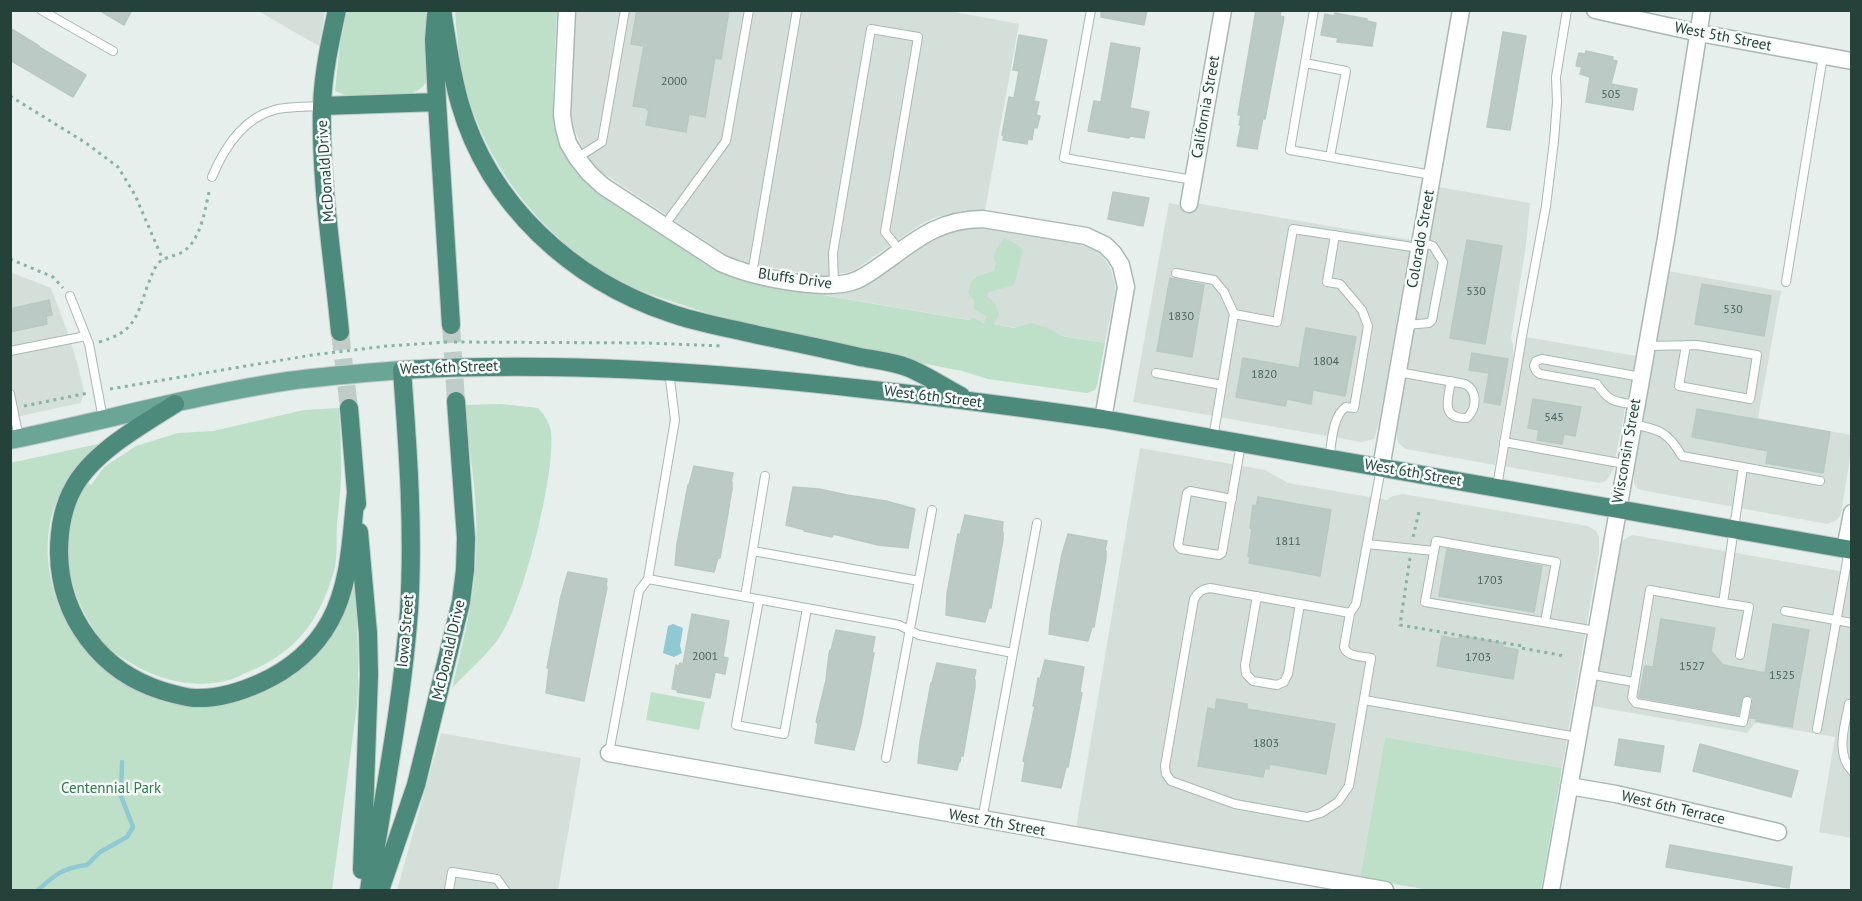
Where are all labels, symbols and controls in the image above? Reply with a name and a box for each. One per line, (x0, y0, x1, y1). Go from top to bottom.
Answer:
street label: West 5th Street (1673, 19, 1773, 55)
street label: California Street (1188, 54, 1224, 160)
house number: 2000 (661, 75, 687, 89)
house number: 505 (1601, 88, 1621, 102)
street label: McDonald Drive (313, 119, 339, 223)
street label: Colorado Street (1404, 188, 1438, 290)
street label: Bluffs Drive (757, 265, 833, 293)
house number: 530 (1466, 285, 1486, 299)
house number: 530 (1723, 303, 1743, 317)
house number: 1830 (1168, 310, 1194, 324)
house number: 1804 (1313, 355, 1339, 369)
street label: West 6th Street (399, 357, 499, 379)
house number: 1820 (1251, 368, 1277, 382)
street label: West 6th Street (883, 382, 983, 412)
street label: Wisconsin Street (1609, 397, 1645, 505)
house number: 545 (1544, 411, 1564, 425)
street label: West 6th Street (1363, 456, 1463, 490)
house number: 1811 (1275, 535, 1301, 549)
house number: 1703 (1477, 574, 1503, 588)
street label: Iowa Street (394, 594, 418, 668)
street label: McDonald Drive (429, 598, 469, 702)
house number: 2001 (692, 650, 718, 664)
house number: 1703 (1465, 651, 1491, 665)
house number: 1527 (1679, 660, 1705, 674)
house number: 1525 (1769, 669, 1795, 683)
house number: 1803 (1253, 737, 1279, 751)
park label: Centennial Park (61, 780, 161, 798)
street label: West 6th Terrace (1619, 787, 1727, 829)
street label: West 7th Street (947, 806, 1047, 840)

